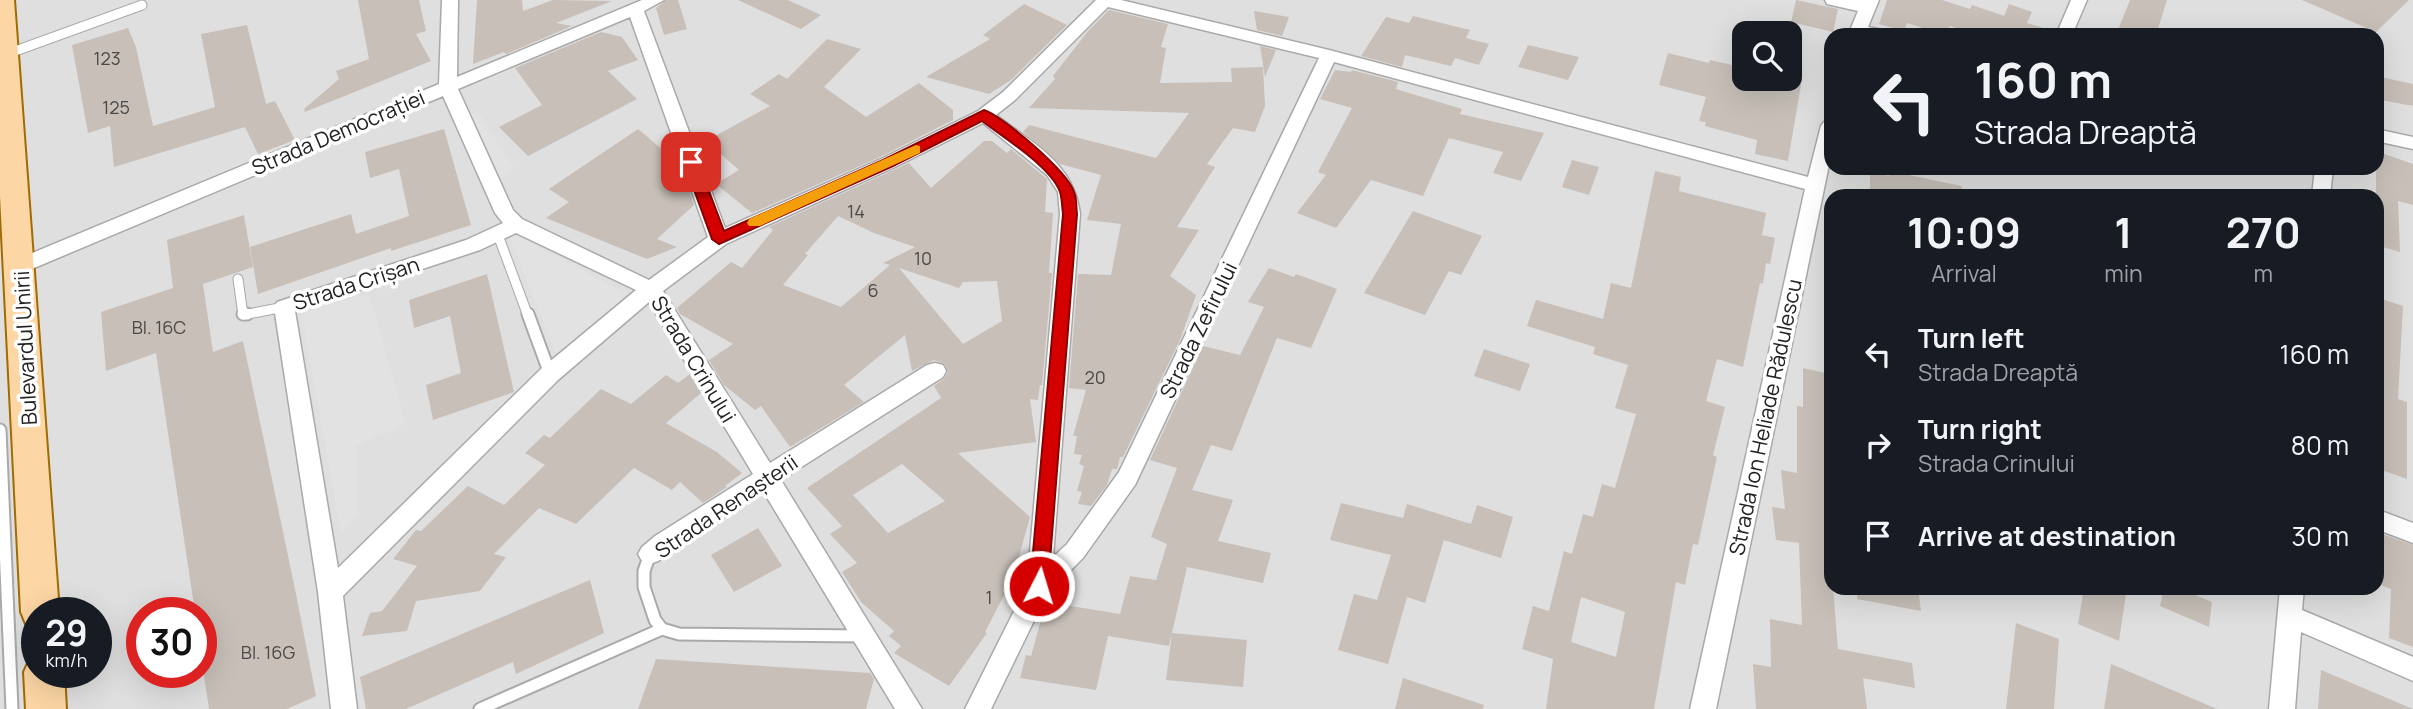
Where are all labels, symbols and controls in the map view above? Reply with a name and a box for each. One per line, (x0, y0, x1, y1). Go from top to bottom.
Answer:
map controls (1732, 21, 1802, 91)
button: search (1732, 21, 1802, 91)
house number: 123 (93, 46, 121, 70)
text: 160 m (1974, 46, 2112, 113)
icon: left (1859, 56, 1950, 147)
street label: Strada Democrației (247, 83, 429, 181)
house number: 125 (102, 95, 130, 119)
text: Strada Dreaptă (1974, 110, 2197, 154)
pin (661, 132, 721, 192)
icon: arrive (672, 143, 710, 181)
house number: 14 (847, 199, 865, 223)
text: 10:09 (1907, 203, 2021, 261)
text: 1 (2114, 203, 2133, 261)
text: 270 (2226, 203, 2301, 261)
house number: 10 (914, 246, 932, 270)
street label: Strada Crișan (289, 249, 423, 317)
street label: Strada Zefirului (1153, 257, 1243, 403)
text: Arrival (1931, 257, 1997, 289)
text: min (2104, 257, 2143, 289)
text: m (2254, 257, 2273, 289)
street label: Bulevardul Unirii (7, 270, 43, 426)
street label: Strada Ion Heliade Rădulescu (1722, 276, 1808, 558)
house number: 6 (867, 278, 879, 302)
street label: Strada Crinului (645, 290, 743, 428)
house number: Bl. 16C (132, 315, 186, 339)
text: Turn left (1918, 320, 2025, 356)
icon: left (1859, 335, 1897, 373)
text: 160 m (2280, 336, 2349, 372)
text: Strada Dreaptă (1918, 356, 2078, 388)
house number: 20 (1084, 365, 1106, 389)
text: Turn right (1918, 411, 2042, 447)
icon: right (1859, 426, 1897, 464)
text: 80 m (2291, 427, 2349, 463)
text: Strada Crinului (1918, 447, 2075, 479)
street label: Strada Renașterii (649, 448, 803, 564)
icon: arrive (1859, 517, 1897, 555)
text: Arrive at destination (1918, 518, 2176, 554)
text: 30 m (2292, 518, 2349, 554)
position arrow (1002, 549, 1076, 623)
house number: 1 (985, 585, 993, 609)
speed limit sign: 30 (126, 597, 217, 688)
text: 29 (45, 609, 88, 657)
house number: Bl. 16G (241, 640, 295, 664)
text: km/h (46, 648, 87, 672)

